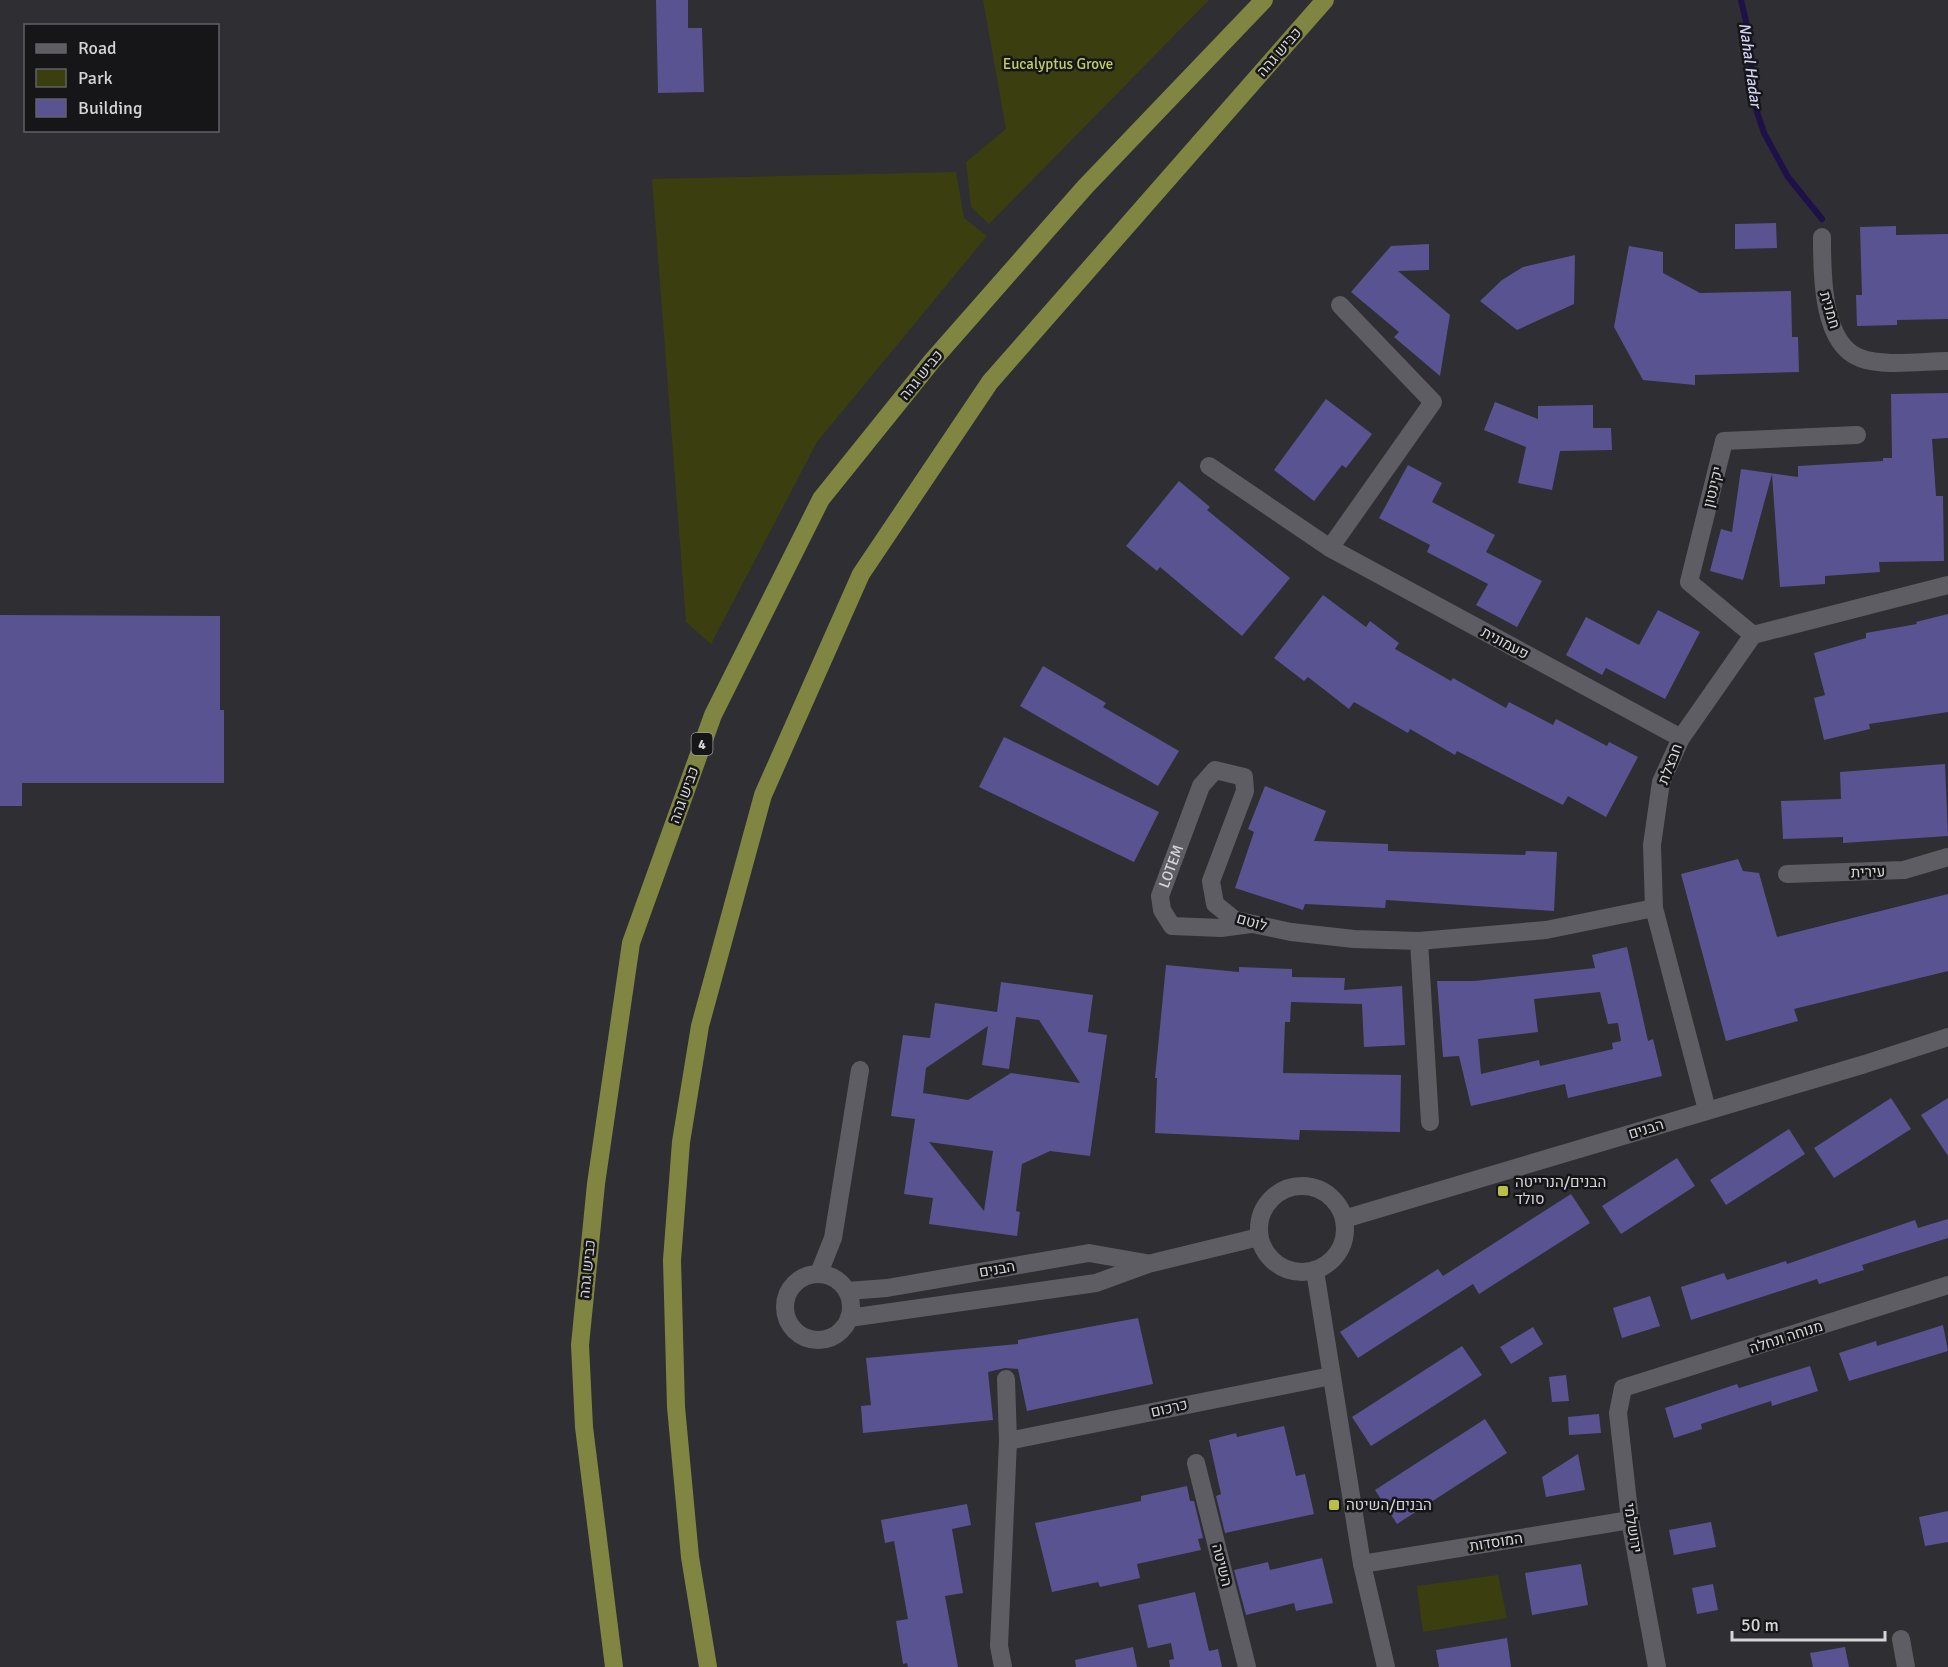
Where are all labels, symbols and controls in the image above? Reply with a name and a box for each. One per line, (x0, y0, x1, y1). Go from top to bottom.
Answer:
water label: Nahal Hadar (1734, 21, 1766, 111)
legend (24, 24, 219, 132)
street label: כביש גהה (1253, 24, 1305, 80)
text: Road (78, 37, 117, 59)
park label: Eucalyptus Grove (1003, 55, 1113, 73)
text: Park (78, 67, 113, 89)
text: Building (78, 97, 142, 119)
street label: חמנית (1816, 289, 1844, 331)
street label: כביש גהה (895, 346, 947, 404)
street label: יקינטון (1699, 465, 1727, 509)
street label: פעמונית (1478, 623, 1532, 663)
road number: 4 (692, 733, 712, 755)
street label: חבצלת (1654, 741, 1686, 787)
street label: כביש גהה (665, 764, 703, 826)
street label: LOTEM (1155, 842, 1187, 890)
street label: עירית (1850, 862, 1886, 882)
street label: לוטם (1235, 909, 1270, 935)
street label: הבנים (1626, 1115, 1666, 1143)
place label: הבנים/הנרייטה סולד (1515, 1173, 1606, 1208)
marker: הבנים/הנרייטה סולד (1496, 1184, 1510, 1198)
street label: כביש גהה (575, 1239, 599, 1299)
street label: הבנים (978, 1257, 1016, 1281)
street label: מנוחה ונחלה (1747, 1317, 1825, 1357)
street label: כרכום (1149, 1395, 1189, 1421)
place label: הבנים/השיטה (1346, 1496, 1432, 1514)
marker: הבנים/השיטה (1327, 1498, 1341, 1512)
street label: ירושלמי (1620, 1502, 1646, 1554)
street label: המוסדות (1468, 1529, 1524, 1555)
street label: השיטה (1208, 1542, 1236, 1588)
scale bar (1732, 1604, 1885, 1642)
text: 50 m (1741, 1614, 1779, 1636)

